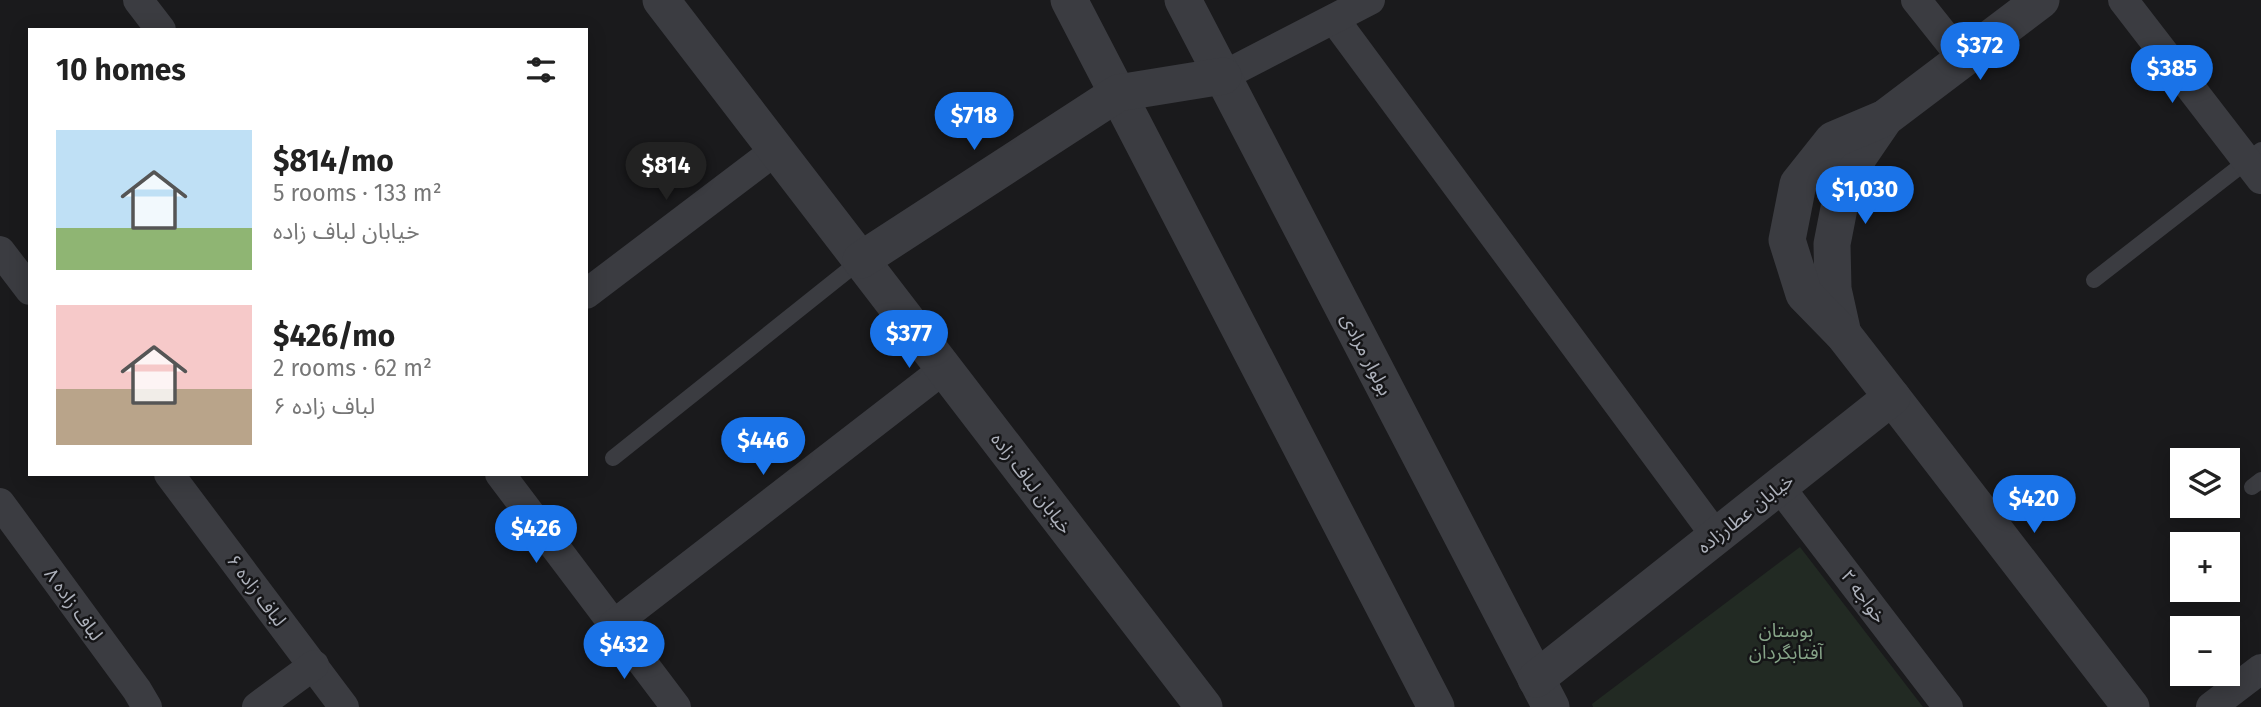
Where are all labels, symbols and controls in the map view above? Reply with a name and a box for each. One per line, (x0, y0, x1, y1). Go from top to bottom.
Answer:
pin: $372 (1939, 22, 2021, 82)
text: $372 (1957, 31, 2003, 59)
pin: $385 (2131, 46, 2213, 105)
icon: filters (522, 51, 560, 89)
text: 10 homes (56, 52, 186, 88)
text: $385 (2147, 54, 2197, 82)
pin: $718 (933, 92, 1015, 152)
text: $718 (951, 101, 997, 129)
pin: $814 (625, 142, 707, 202)
text: $814/mo (273, 143, 394, 179)
text: $814 (642, 151, 690, 179)
icon: home (112, 158, 196, 242)
pin: $1,030 (1808, 166, 1922, 226)
text: $1,030 (1832, 175, 1898, 203)
text: 5 rooms · 133 m² (273, 179, 442, 207)
text: خیابان لباف زاده (273, 217, 419, 245)
street label: بولوار مرادی (1336, 309, 1397, 399)
pin: $377 (868, 310, 950, 370)
text: $426/mo (273, 318, 395, 354)
text: $377 (886, 319, 932, 347)
icon: home (112, 333, 196, 417)
text: 2 rooms · 62 m² (273, 354, 432, 382)
text: لباف زاده ۶ (273, 392, 375, 420)
pin: $446 (722, 418, 804, 477)
text: $446 (737, 426, 789, 454)
street label: خیابان لباف زاده (986, 428, 1077, 539)
map controls (2170, 448, 2240, 686)
button: layers (2170, 448, 2240, 518)
street label: خیابان عطارزاده (1693, 469, 1798, 558)
pin: $420 (1993, 476, 2075, 535)
text: $420 (2009, 484, 2059, 512)
pin: $426 (495, 505, 577, 565)
text: $426 (511, 514, 561, 542)
button: + (2170, 532, 2240, 602)
street label: لباف زاده ۶ (222, 550, 291, 631)
street label: لباف زاده ۸ (39, 563, 108, 645)
street label: خواجه ۲ (1836, 565, 1891, 628)
button: − (2170, 616, 2240, 686)
park label: بوستان آفتابگردان (1749, 619, 1824, 664)
pin: $432 (583, 622, 665, 681)
text: $432 (600, 630, 648, 658)

